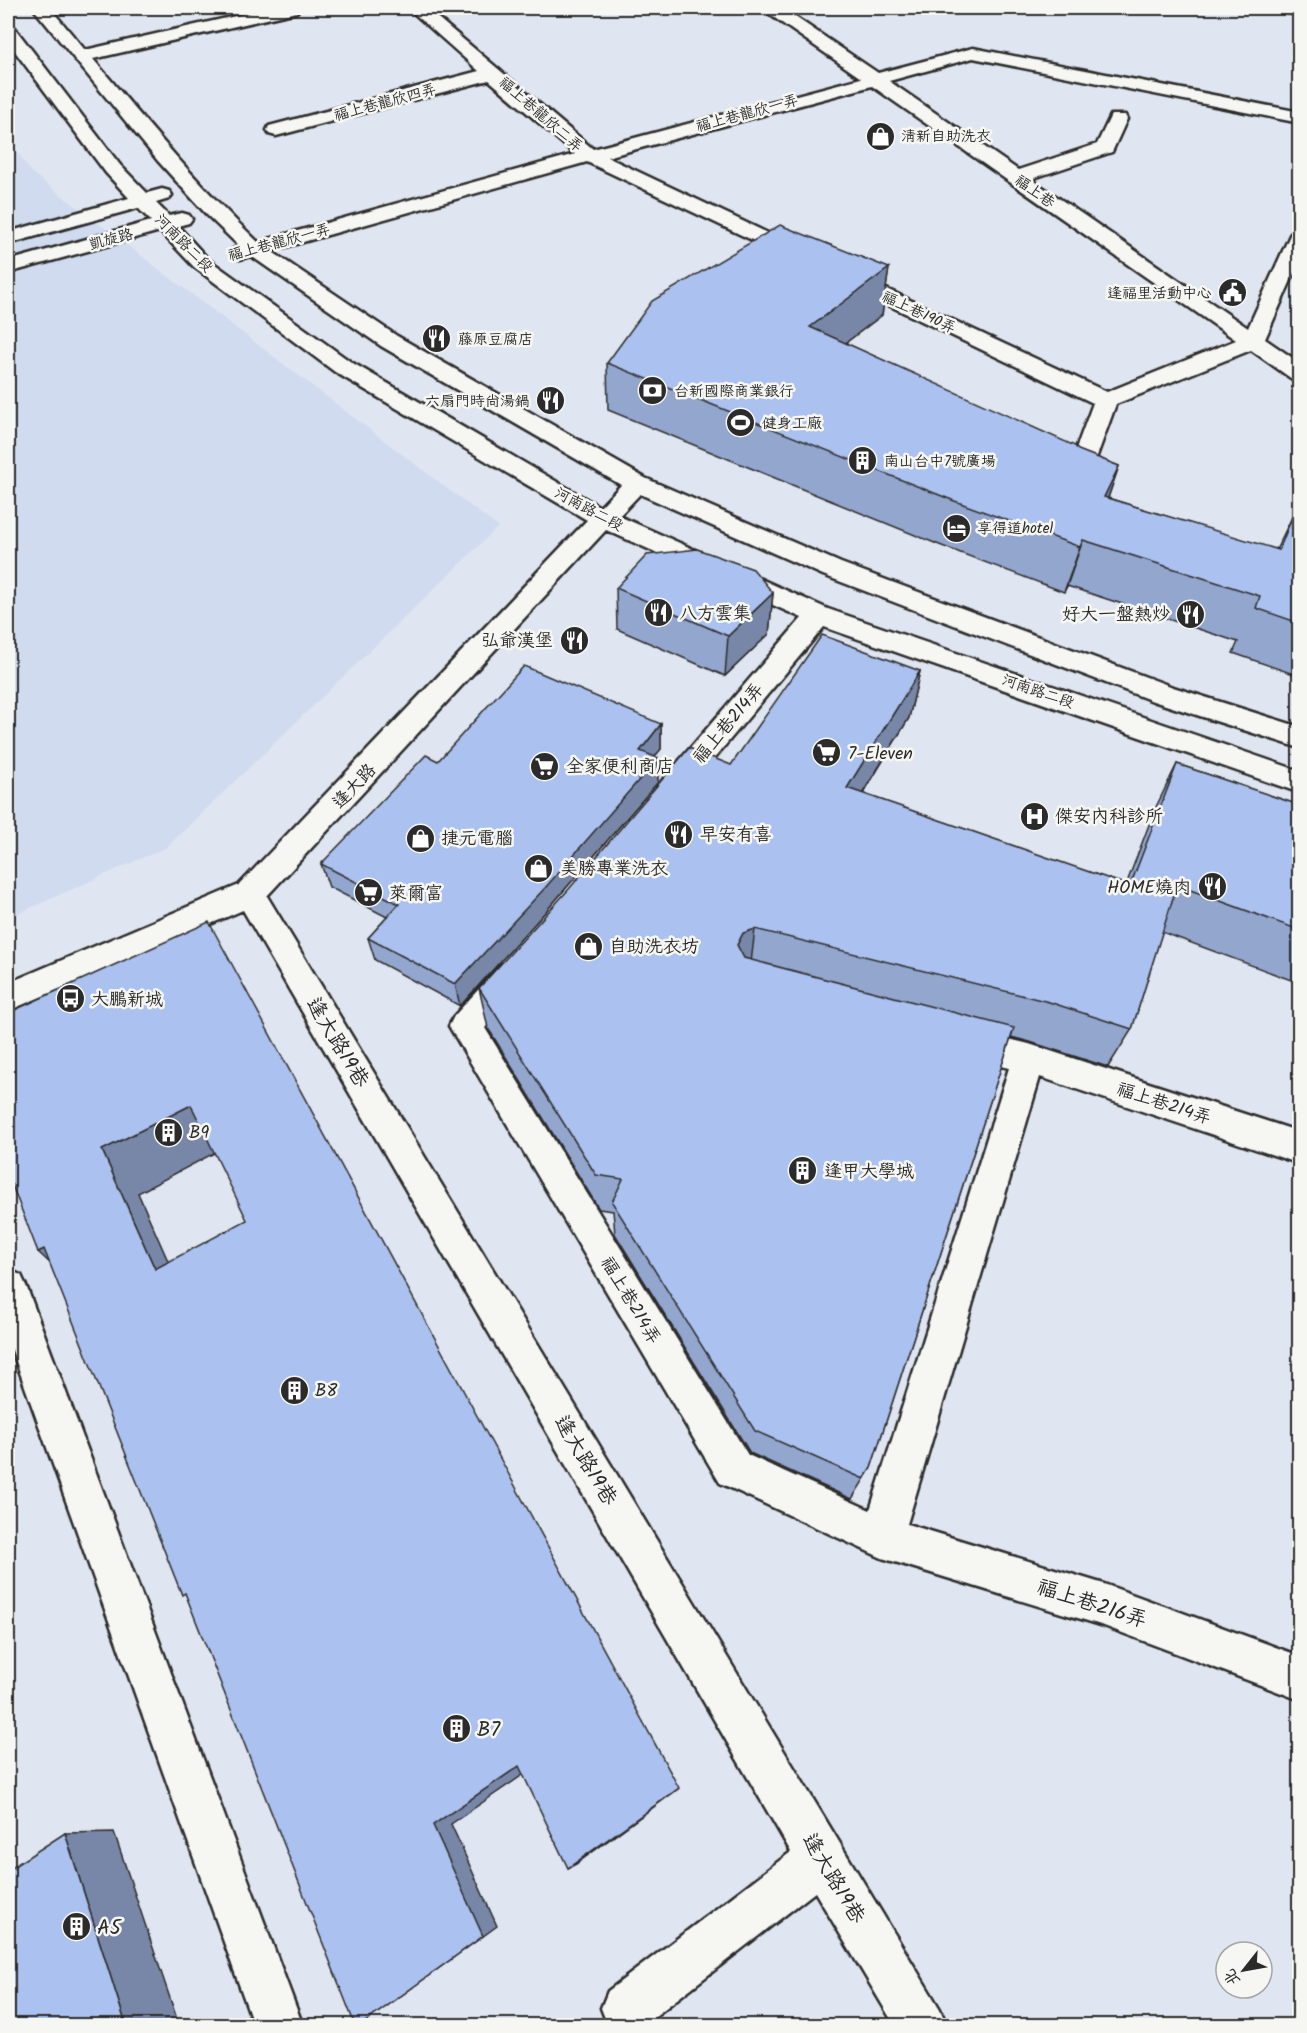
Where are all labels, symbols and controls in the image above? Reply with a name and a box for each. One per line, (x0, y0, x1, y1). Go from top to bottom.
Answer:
street label: 福上巷龍欣二弄 (493, 71, 588, 158)
street label: 福上巷龍欣四弄 (331, 78, 439, 128)
street label: 福上巷龍欣一弄 (693, 89, 801, 139)
shop icon: 清新自助洗衣 (864, 120, 896, 152)
place label: 清新自助洗衣 (901, 125, 991, 149)
street label: 福上巷 (1009, 169, 1060, 215)
street label: 河南路二段 (148, 209, 218, 279)
street label: 福上巷龍欣一弄 (225, 218, 333, 268)
street label: 凱旋路 (86, 223, 136, 257)
public building icon: 逢福里活動中心 (1217, 277, 1249, 309)
place label: 逢福里活動中心 (1107, 282, 1212, 306)
street label: 福上巷190弄 (877, 285, 960, 341)
restaurant icon: 藤原豆腐店 (421, 323, 453, 355)
place label: 藤原豆腐店 (458, 328, 533, 352)
bank icon: 台新國際商業銀行 (637, 375, 669, 407)
place label: 台新國際商業銀行 (674, 380, 794, 404)
restaurant icon: 六扇門時尚湯鍋 (535, 385, 567, 417)
place label: 六扇門時尚湯鍋 (425, 390, 530, 414)
sports icon: 健身工廠 (725, 407, 757, 439)
place label: 健身工廠 (762, 412, 822, 436)
building icon: 南山台中7號廣場 (847, 445, 879, 477)
place label: 南山台中7號廣場 (884, 450, 996, 474)
street label: 河南路二段 (550, 482, 627, 538)
hotel icon: 享得道hotel (940, 512, 972, 544)
place label: 享得道hotel (977, 517, 1053, 541)
restaurant icon: 八方雲集 (642, 597, 674, 629)
restaurant icon: 好大一盤熱炒 (1175, 598, 1207, 630)
place label: 八方雲集 (679, 600, 751, 629)
place label: 好大一盤熱炒 (1062, 601, 1170, 630)
restaurant icon: 弘爺漢堡 (558, 624, 590, 656)
place label: 弘爺漢堡 (481, 627, 553, 656)
street label: 河南路二段 (998, 668, 1077, 716)
street label: 福上巷214弄 (687, 677, 772, 771)
supermarket icon: 7-Eleven (811, 737, 843, 769)
place label: 7-Eleven (848, 740, 913, 769)
supermarket icon: 全家便利商店 (529, 750, 561, 782)
place label: 全家便利商店 (566, 753, 674, 782)
street label: 逢大路 (326, 757, 384, 817)
hospital icon: 傑安內科診所 (1018, 800, 1050, 832)
place label: 傑安內科診所 (1055, 803, 1163, 832)
restaurant icon: 早安有喜 (663, 818, 695, 850)
place label: 早安有喜 (700, 821, 772, 850)
shop icon: 捷元電腦 (404, 822, 436, 854)
place label: 捷元電腦 (441, 825, 513, 854)
shop icon: 美勝專業洗衣 (523, 852, 555, 884)
place label: 美勝專業洗衣 (560, 855, 668, 884)
restaurant icon: HOME燒肉 (1196, 871, 1228, 903)
place label: HOME燒肉 (1107, 874, 1191, 903)
supermarket icon: 萊爾富 (352, 877, 384, 909)
place label: 萊爾富 (389, 880, 443, 909)
shop icon: 自助洗衣坊 (572, 930, 604, 962)
place label: 自助洗衣坊 (609, 933, 699, 962)
bus stop icon: 大鵬新城 (54, 983, 86, 1015)
place label: 大鵬新城 (91, 986, 163, 1015)
street label: 逢大路19巷 (297, 991, 377, 1094)
street label: 福上巷214弄 (1112, 1075, 1215, 1133)
building icon: B9 (152, 1116, 184, 1148)
place label: B9 (189, 1119, 209, 1148)
building icon: 逢甲大學城 (787, 1155, 819, 1187)
place label: 逢甲大學城 (824, 1158, 914, 1187)
street label: 福上巷214弄 (592, 1251, 667, 1350)
building icon: B8 (278, 1374, 310, 1406)
place label: B8 (315, 1377, 337, 1406)
street label: 逢大路19巷 (545, 1409, 625, 1512)
street label: 福上巷216弄 (1032, 1571, 1151, 1638)
building icon: B7 (440, 1713, 472, 1745)
place label: B7 (477, 1714, 501, 1747)
street label: 逢大路19巷 (793, 1827, 873, 1930)
building icon: A5 (60, 1911, 92, 1943)
place label: A5 (97, 1912, 123, 1945)
north arrow (1214, 1940, 1274, 2000)
text: 北 (1218, 1964, 1247, 1990)

